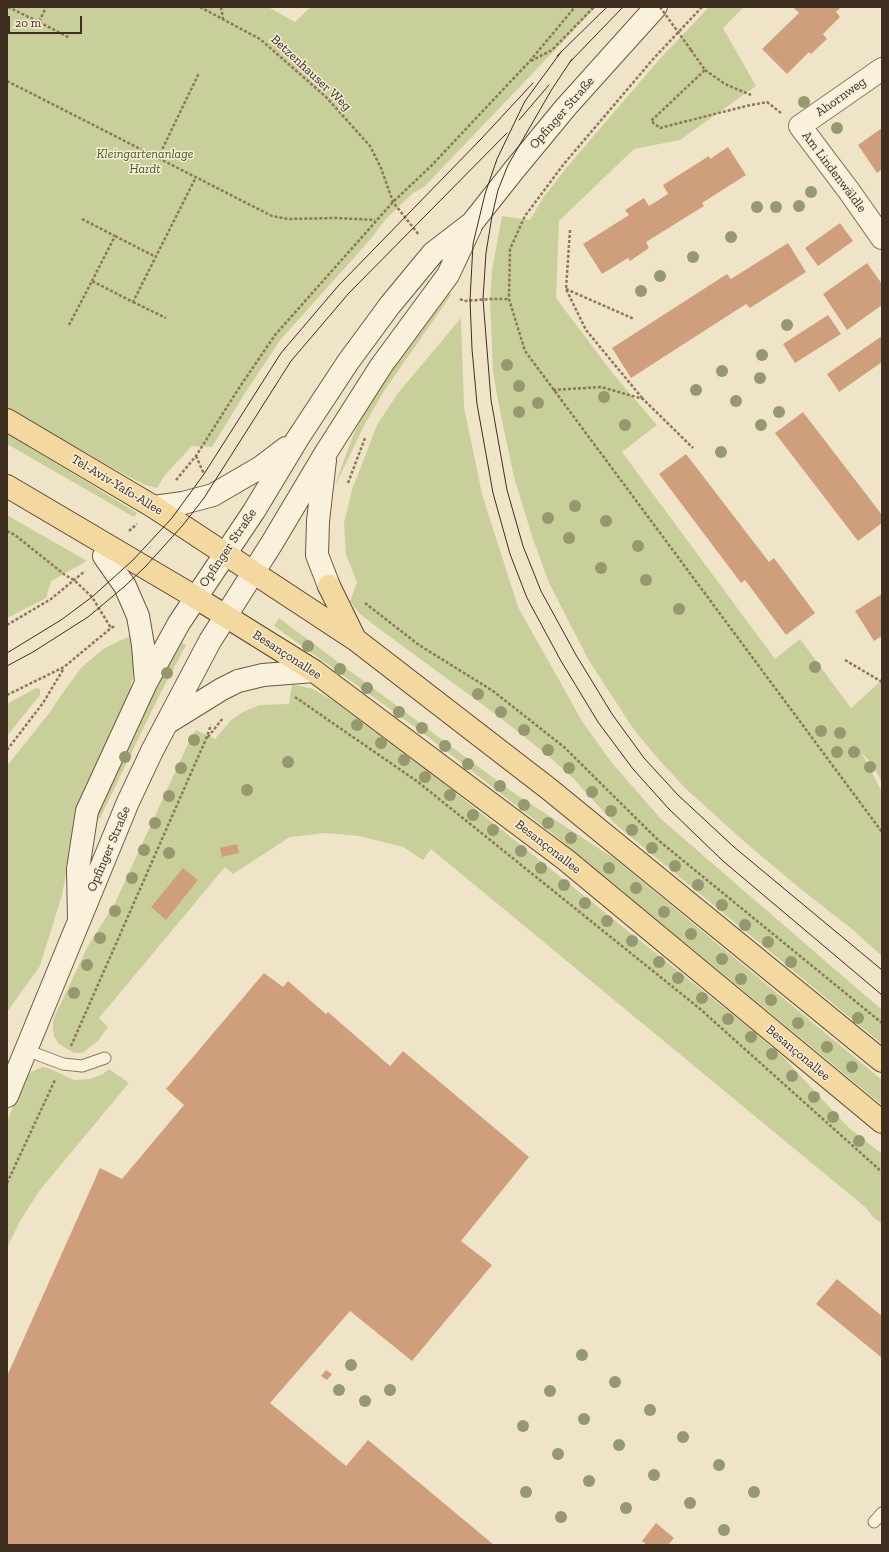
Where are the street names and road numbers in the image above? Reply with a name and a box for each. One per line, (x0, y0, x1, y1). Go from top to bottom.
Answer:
street label: Betzenhauser Weg (268, 32, 354, 114)
street label: Opfinger Straße (526, 73, 598, 153)
street label: Ahornweg (813, 74, 869, 120)
street label: Am Lindenwäldle (798, 128, 870, 216)
street label: Tel-Aviv-Yafo-Allee (68, 451, 166, 519)
street label: Opfinger Straße (196, 506, 260, 590)
street label: Besançonallee (250, 627, 324, 683)
street label: Opfinger Straße (84, 804, 134, 894)
street label: Besançonallee (512, 817, 584, 877)
street label: Besançonallee (763, 1022, 833, 1084)

